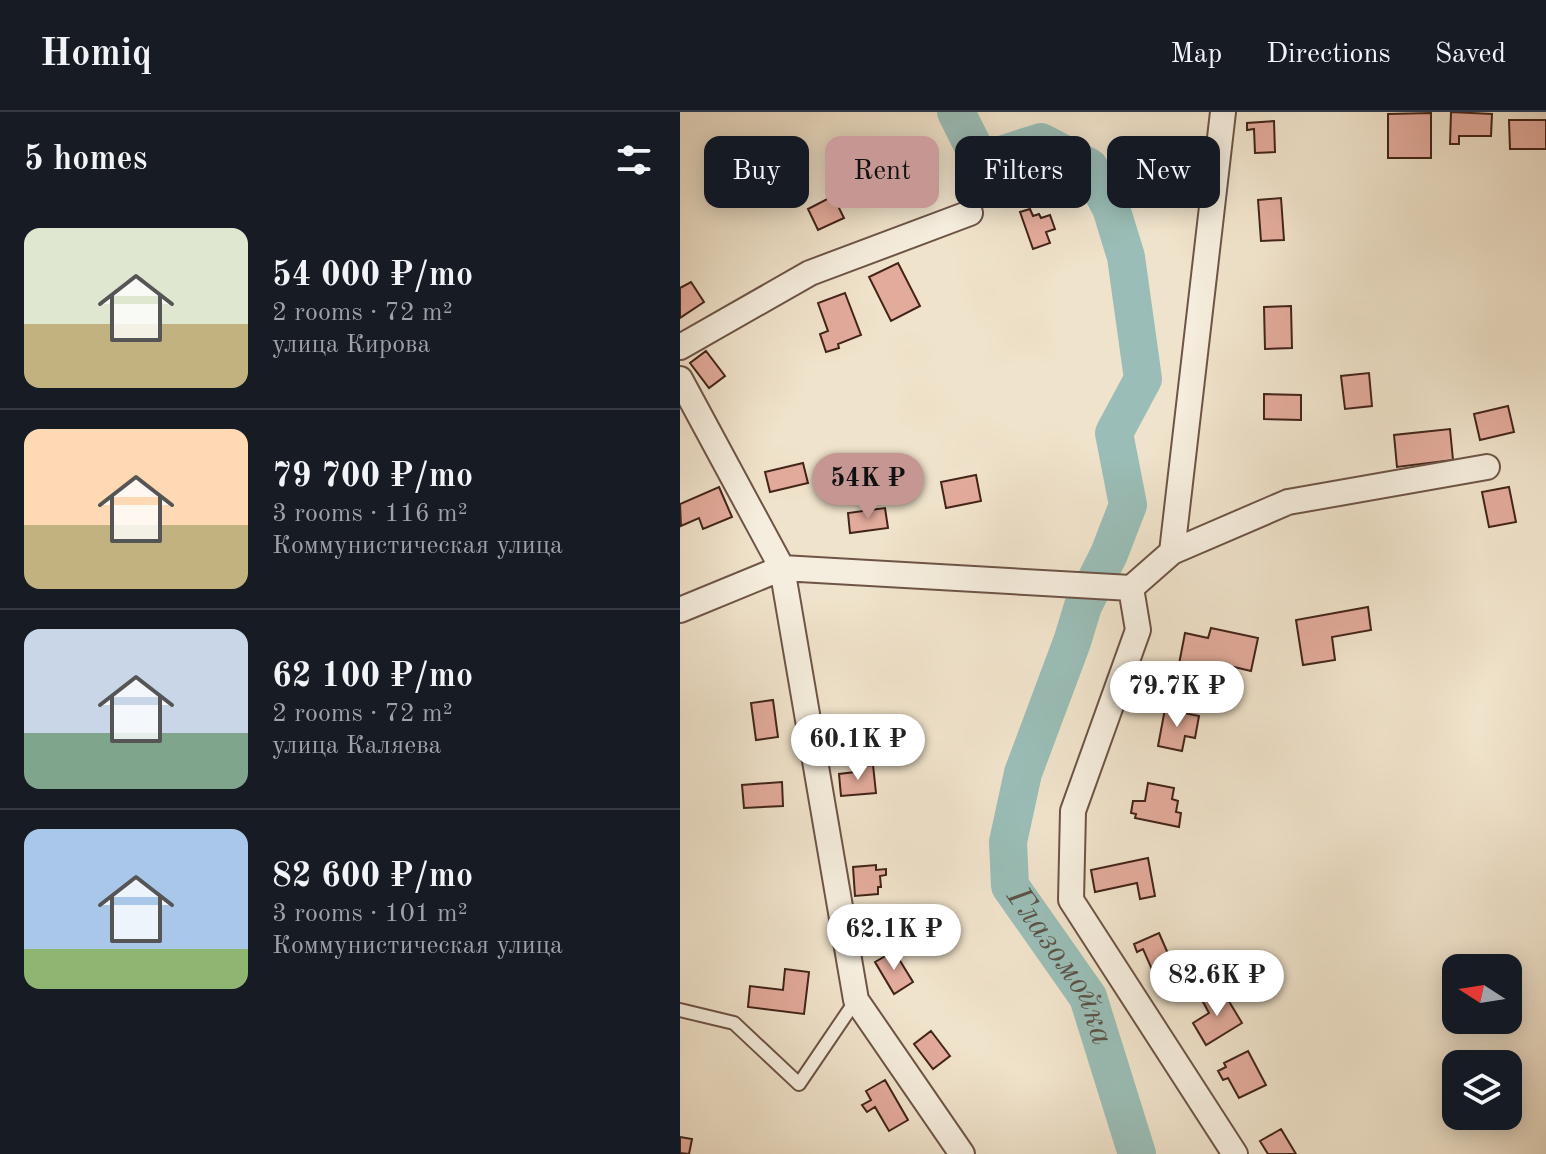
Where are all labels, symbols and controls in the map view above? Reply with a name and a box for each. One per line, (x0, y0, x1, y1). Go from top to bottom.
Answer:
text: Homiq (40, 36, 152, 74)
text: Map (1170, 41, 1222, 69)
text: Directions (1266, 41, 1391, 69)
text: Saved (1435, 41, 1506, 69)
chip: Buy (704, 136, 809, 208)
chip: Rent (825, 136, 939, 208)
chip: Filters (955, 136, 1091, 208)
chip: New (1107, 136, 1220, 208)
icon: filters (612, 138, 656, 182)
text: 5 homes (24, 143, 147, 177)
text: 54 000 ₽/mo (272, 259, 473, 293)
icon: home (88, 260, 184, 356)
text: 2 rooms · 72 m² (272, 300, 453, 326)
text: улица Кирова (272, 332, 430, 358)
pin: 54K ₽ (812, 453, 924, 521)
text: 79 700 ₽/mo (272, 460, 473, 494)
icon: home (88, 461, 184, 557)
text: 54K ₽ (830, 466, 906, 492)
text: 3 rooms · 116 m² (272, 501, 468, 527)
text: Коммунистическая улица (272, 533, 563, 559)
text: 62 100 ₽/mo (272, 660, 473, 694)
icon: home (88, 661, 184, 757)
pin: 79.7K ₽ (1103, 661, 1251, 729)
text: 79.7K ₽ (1128, 674, 1226, 700)
text: 2 rooms · 72 m² (272, 701, 453, 727)
pin: 60.1K ₽ (784, 714, 932, 782)
text: 60.1K ₽ (809, 727, 907, 753)
text: улица Каляева (272, 733, 441, 759)
text: 82 600 ₽/mo (272, 860, 473, 894)
icon: home (88, 861, 184, 957)
water label: Глазомойка (999, 880, 1119, 1049)
text: 3 rooms · 101 m² (272, 901, 468, 927)
pin: 62.1K ₽ (820, 904, 968, 972)
text: 62.1K ₽ (845, 917, 943, 943)
text: Коммунистическая улица (272, 933, 563, 959)
pin: 82.6K ₽ (1143, 950, 1291, 1018)
north arrow (1442, 954, 1522, 1034)
map controls (1442, 954, 1522, 1130)
text: 82.6K ₽ (1168, 963, 1266, 989)
button: layers (1442, 1050, 1522, 1130)

